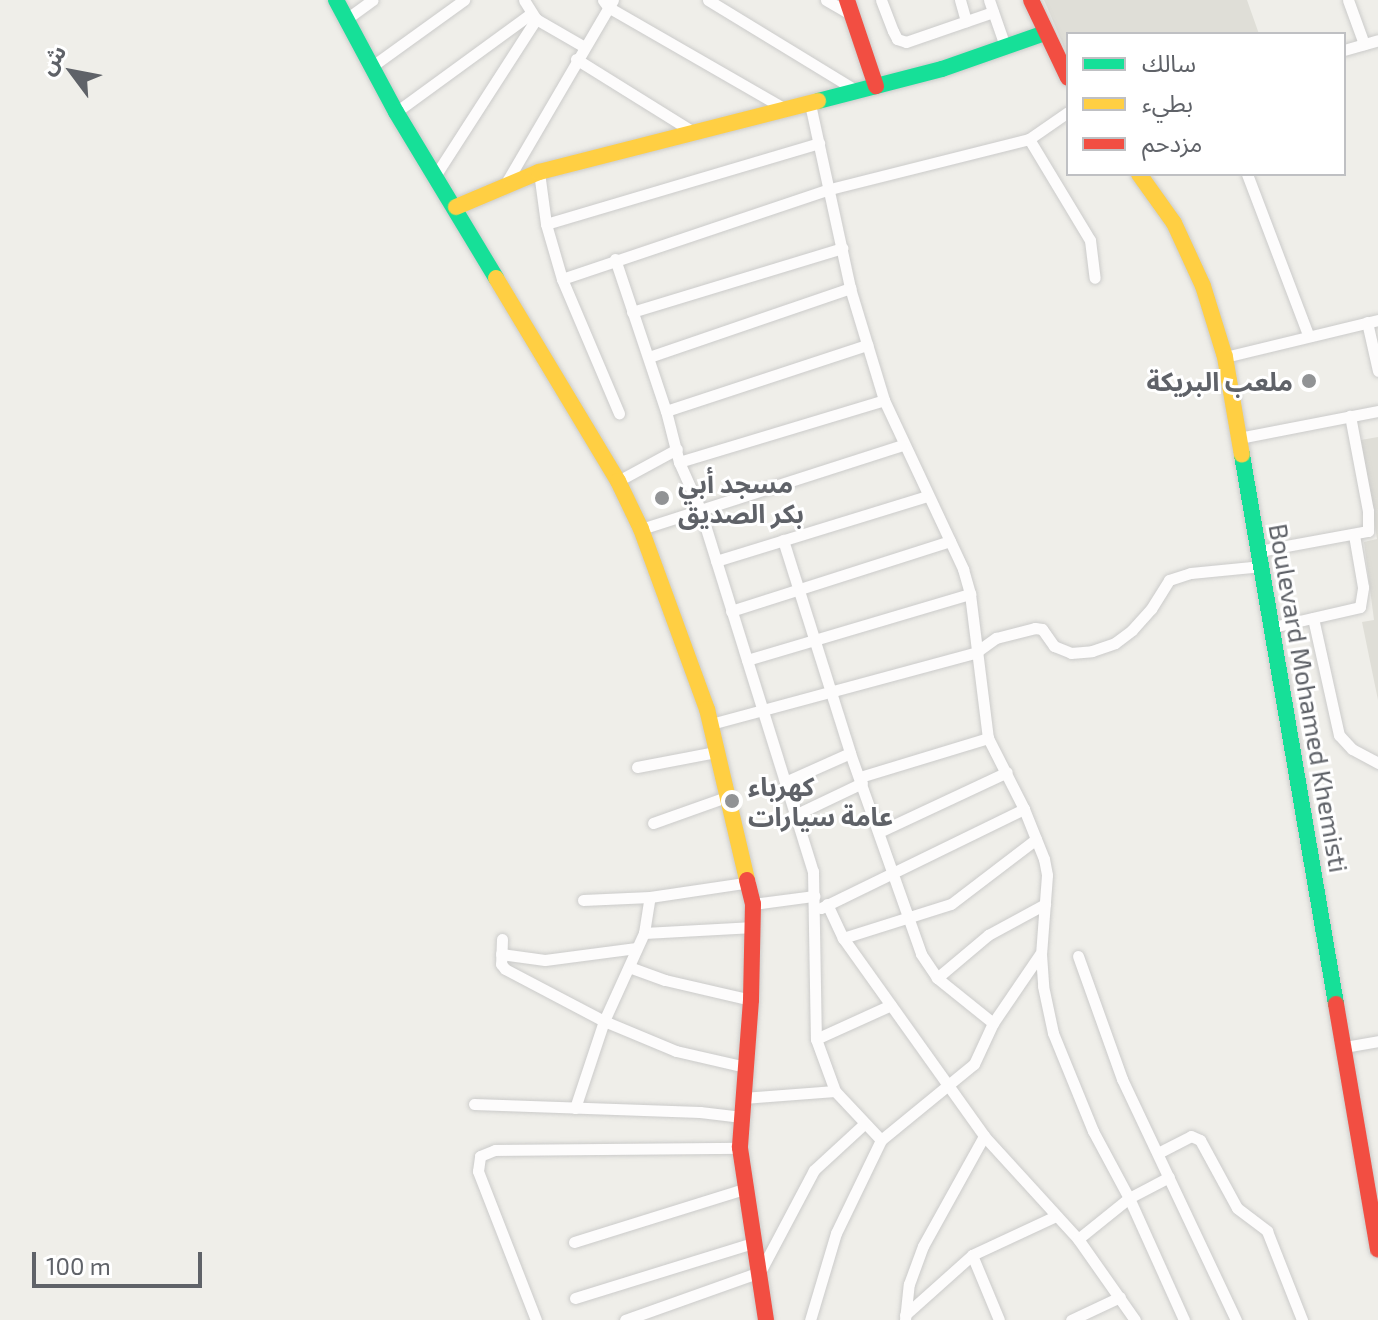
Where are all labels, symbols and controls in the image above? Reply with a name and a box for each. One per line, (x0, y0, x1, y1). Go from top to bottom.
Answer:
north arrow (32, 32, 112, 112)
legend (1066, 32, 1346, 176)
text: ش (33, 40, 71, 79)
text: سالك (1142, 48, 1196, 77)
text: بطيء (1142, 88, 1193, 117)
text: مزدحم (1142, 128, 1202, 157)
place label: ملعب البريكة (1147, 365, 1293, 397)
marker: ملعب البريكة (1300, 372, 1318, 390)
place label: مسجد أبي بكر الصديق (678, 467, 804, 528)
marker: مسجد أبي بكر الصديق (653, 489, 671, 507)
street label: Boulevard Mohamed Khemisti (1263, 521, 1355, 875)
place label: كهرباء عامة سيارات (748, 770, 893, 832)
marker: كهرباء عامة سيارات (723, 792, 741, 810)
scale bar (36, 1236, 206, 1286)
text: 100 m (46, 1251, 111, 1280)

